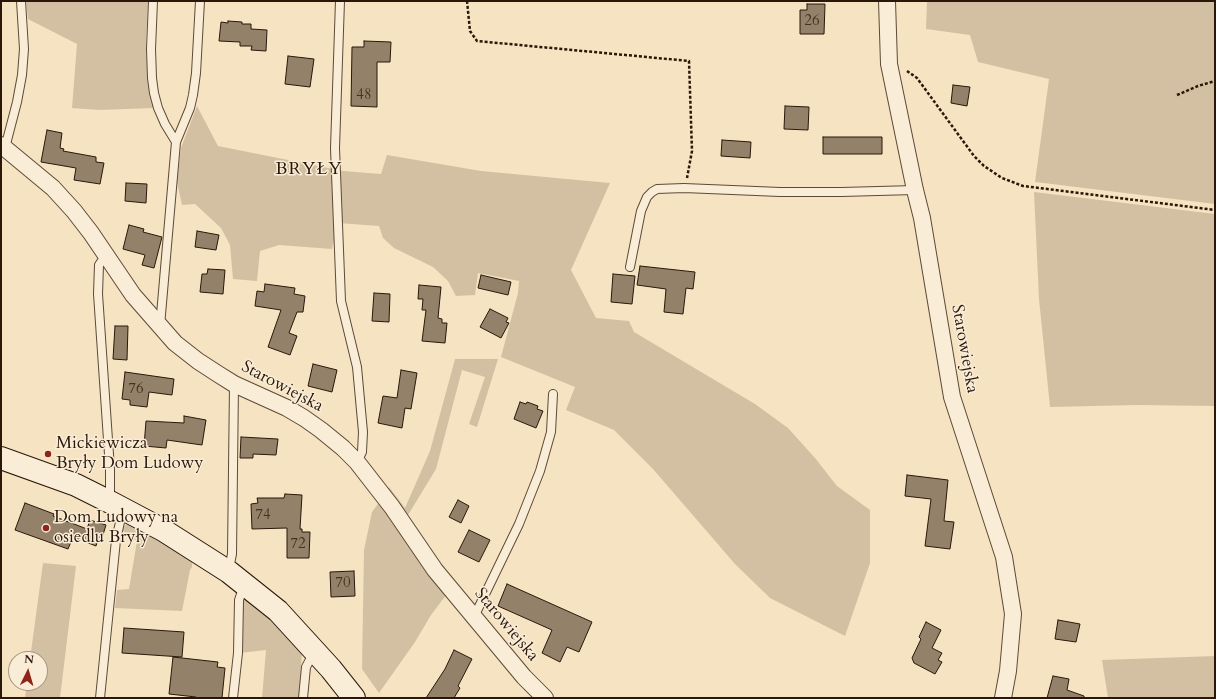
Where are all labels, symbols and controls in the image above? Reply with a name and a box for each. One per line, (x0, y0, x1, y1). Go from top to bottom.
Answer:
house number: 26 (804, 13, 820, 31)
house number: 48 (356, 87, 372, 105)
district label: BRYŁY (275, 159, 343, 181)
street label: Starowiejska (946, 303, 982, 395)
street label: Starowiejska (238, 357, 326, 417)
house number: 76 (128, 381, 144, 399)
place label: Mickiewicza Bryły Dom Ludowy (56, 434, 203, 474)
marker: Mickiewicza Bryły Dom Ludowy (43, 449, 53, 459)
house number: 74 (255, 507, 271, 525)
place label: Dom Ludowy na osiedlu Bryły (54, 508, 178, 548)
marker: Dom Ludowy na osiedlu Bryły (41, 523, 51, 533)
house number: 72 (290, 536, 306, 554)
house number: 70 (335, 575, 351, 593)
street label: Starowiejska (469, 584, 543, 666)
north arrow (8, 651, 48, 691)
text: N (24, 652, 34, 667)

